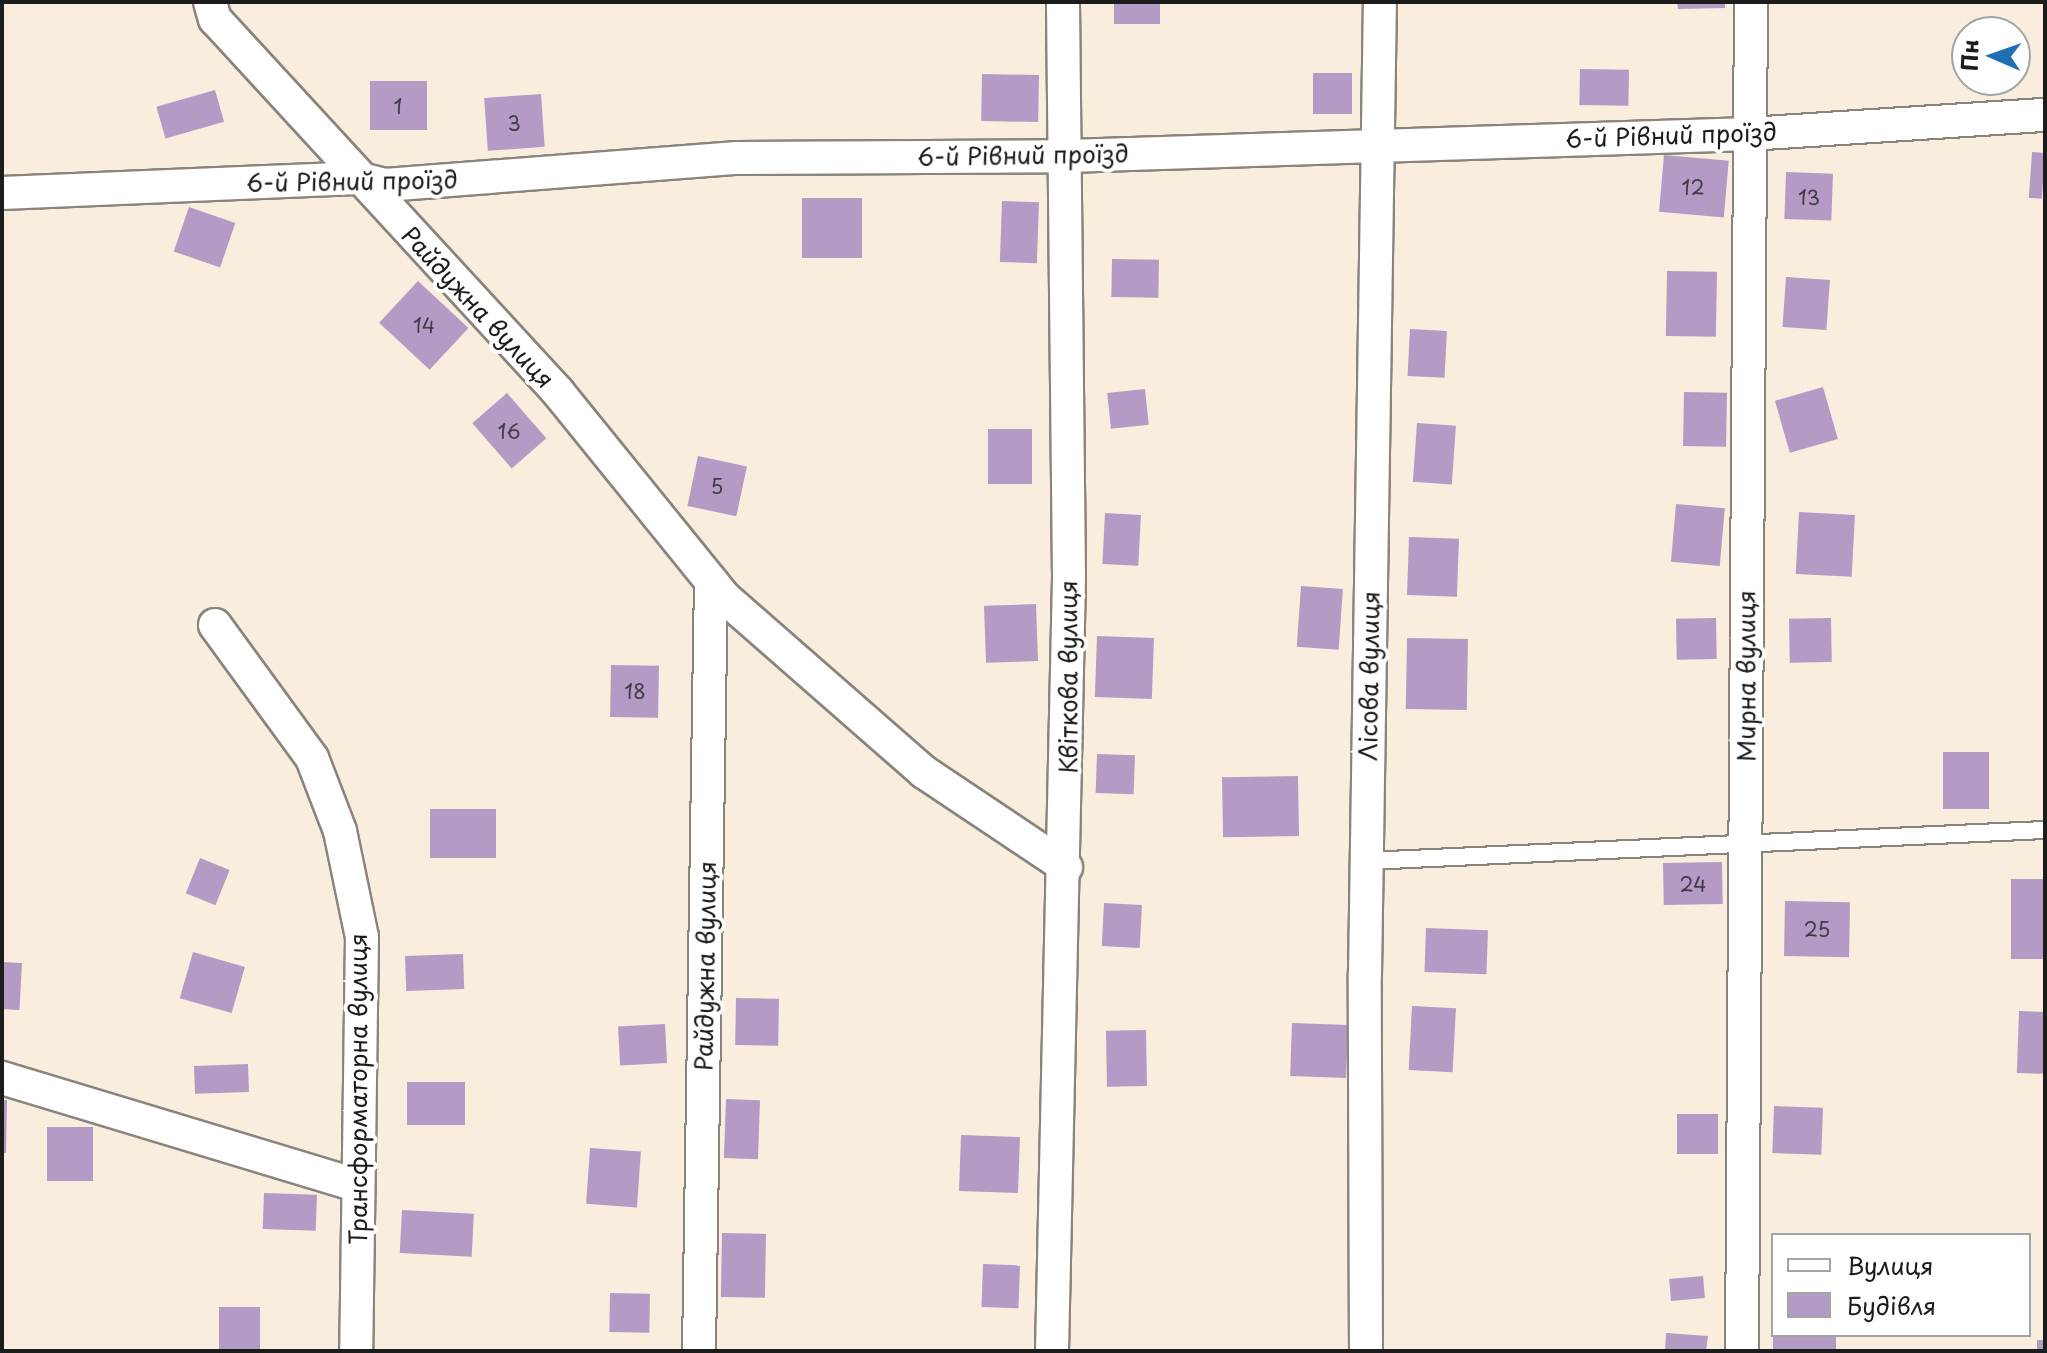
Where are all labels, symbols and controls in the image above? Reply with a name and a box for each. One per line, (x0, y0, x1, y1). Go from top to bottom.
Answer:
north arrow (1951, 16, 2031, 96)
text: Пн (1951, 39, 1986, 72)
house number: 1 (394, 94, 402, 118)
house number: 3 (507, 111, 521, 135)
street label: 6-й Рівний проїзд (1564, 117, 1778, 153)
street label: 6-й Рівний проїзд (916, 139, 1130, 171)
street label: 6-й Рівний проїзд (245, 165, 459, 197)
house number: 12 (1681, 175, 1705, 199)
house number: 13 (1798, 185, 1820, 209)
street label: Райдужна вулиця (395, 220, 561, 394)
house number: 14 (413, 313, 435, 337)
house number: 16 (498, 419, 520, 443)
house number: 5 (711, 474, 723, 498)
street label: Квіткова вулиця (1054, 580, 1082, 774)
street label: Лісова вулиця (1353, 590, 1385, 762)
street label: Мирна вулиця (1732, 590, 1760, 762)
house number: 18 (624, 679, 646, 703)
street label: Райдужна вулиця (689, 860, 721, 1072)
house number: 24 (1680, 872, 1706, 896)
house number: 25 (1804, 917, 1830, 941)
street label: Трансформаторна вулиця (344, 933, 372, 1245)
legend (1771, 1233, 2031, 1337)
text: Вулиця (1847, 1247, 1933, 1283)
text: Будівля (1847, 1287, 1936, 1323)

